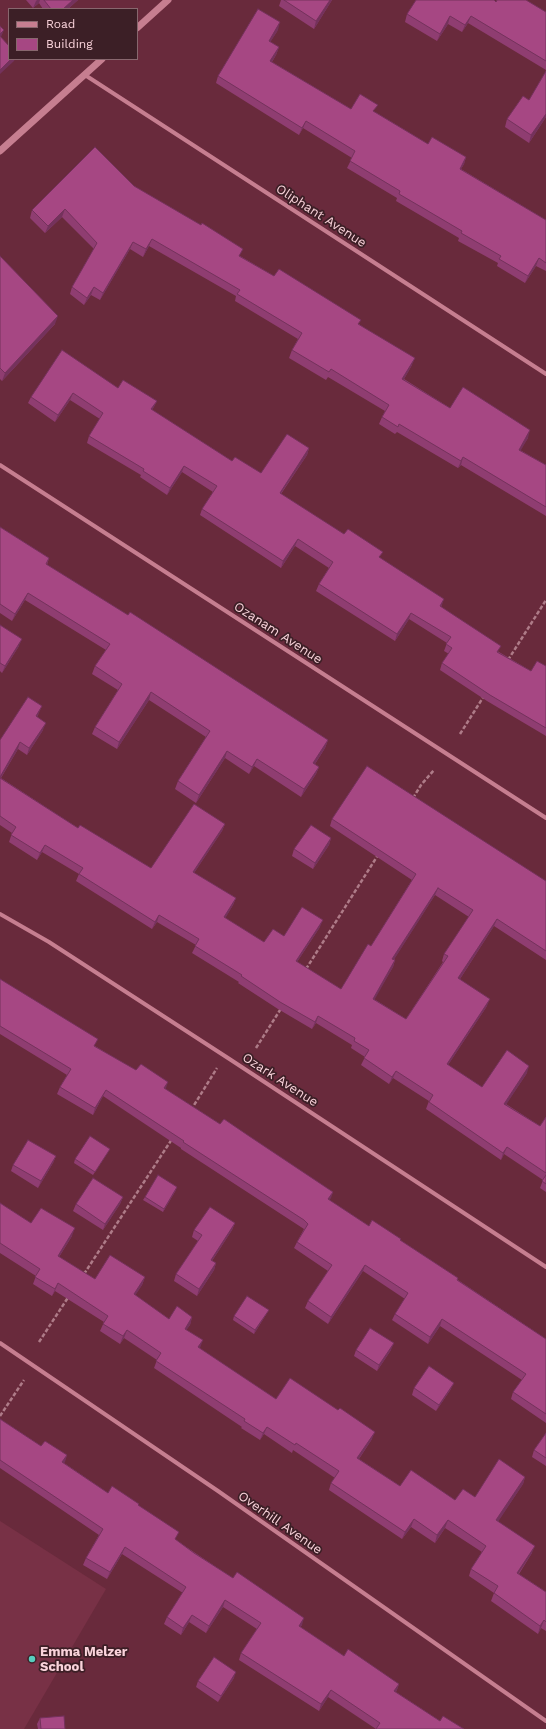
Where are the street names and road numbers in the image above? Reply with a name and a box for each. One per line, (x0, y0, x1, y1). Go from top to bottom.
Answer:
street label: Oliphant Avenue (273, 181, 369, 251)
street label: Ozanam Avenue (231, 599, 325, 667)
street label: Ozark Avenue (239, 1050, 321, 1110)
street label: Overhill Avenue (235, 1488, 325, 1558)

